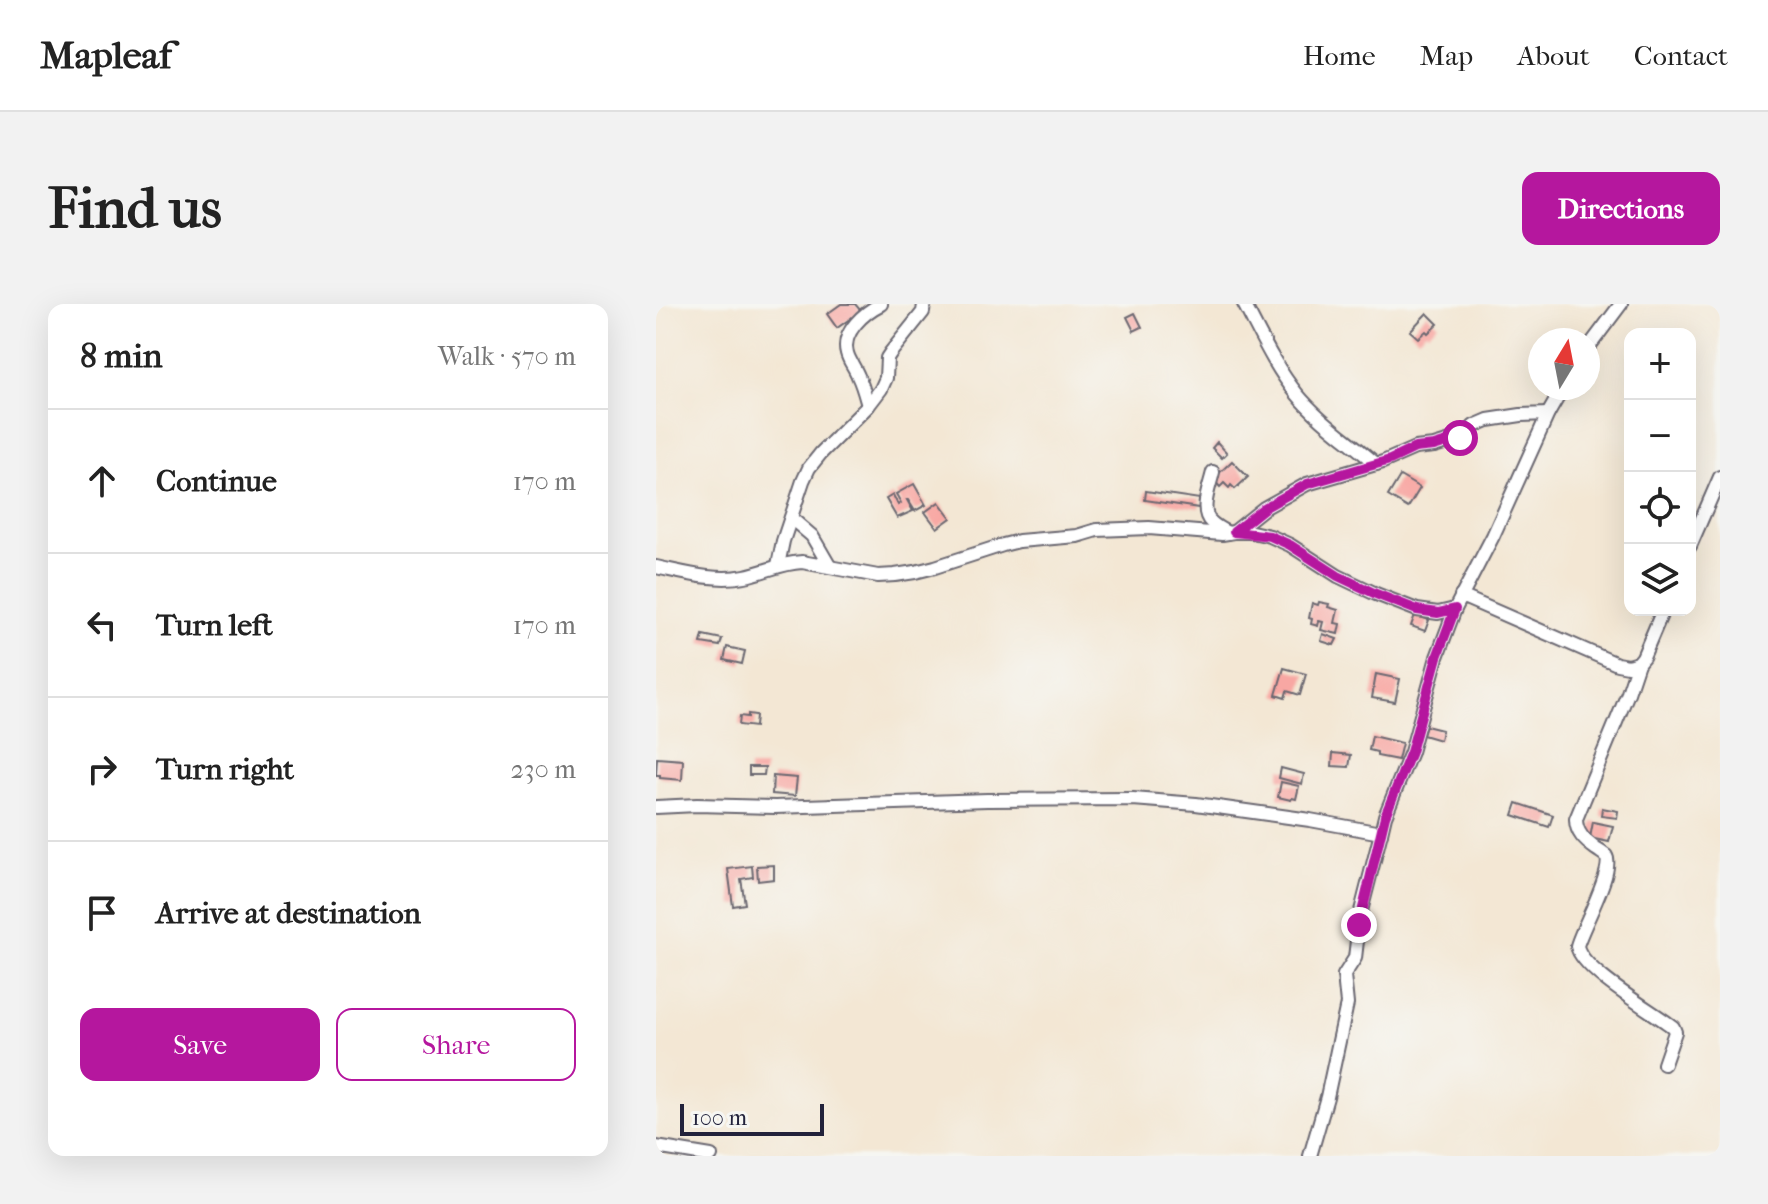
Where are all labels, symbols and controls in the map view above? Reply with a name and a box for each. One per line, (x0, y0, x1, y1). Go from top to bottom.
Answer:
text: Mapleaf (40, 33, 172, 78)
text: Home (1303, 39, 1376, 72)
text: Map (1420, 39, 1473, 72)
text: About (1517, 39, 1590, 72)
text: Contact (1634, 39, 1728, 72)
button: Directions (1522, 172, 1720, 245)
text: Find us (48, 176, 222, 241)
north arrow (1528, 328, 1600, 400)
map controls (1624, 328, 1696, 616)
button: + (1624, 328, 1696, 400)
text: 8 min (80, 336, 162, 376)
text: Walk · 570 m (438, 341, 576, 372)
button: − (1624, 400, 1696, 472)
route start (1442, 420, 1478, 456)
icon: ahead (80, 459, 124, 503)
text: Continue (156, 464, 277, 499)
text: 170 m (513, 466, 576, 497)
button: locate (1624, 472, 1696, 544)
button: layers (1624, 544, 1696, 616)
icon: left (80, 603, 124, 647)
text: Turn left (156, 608, 273, 643)
text: 170 m (513, 610, 576, 641)
icon: right (80, 747, 124, 791)
text: Turn right (156, 752, 294, 787)
text: 230 m (510, 754, 576, 785)
icon: arrive (80, 891, 124, 935)
text: Arrive at destination (156, 896, 421, 931)
route end (1341, 907, 1377, 943)
button: Save (80, 1008, 320, 1081)
button: Share (336, 1008, 576, 1081)
scale bar (680, 1100, 824, 1136)
text: 100 m (692, 1105, 747, 1131)

